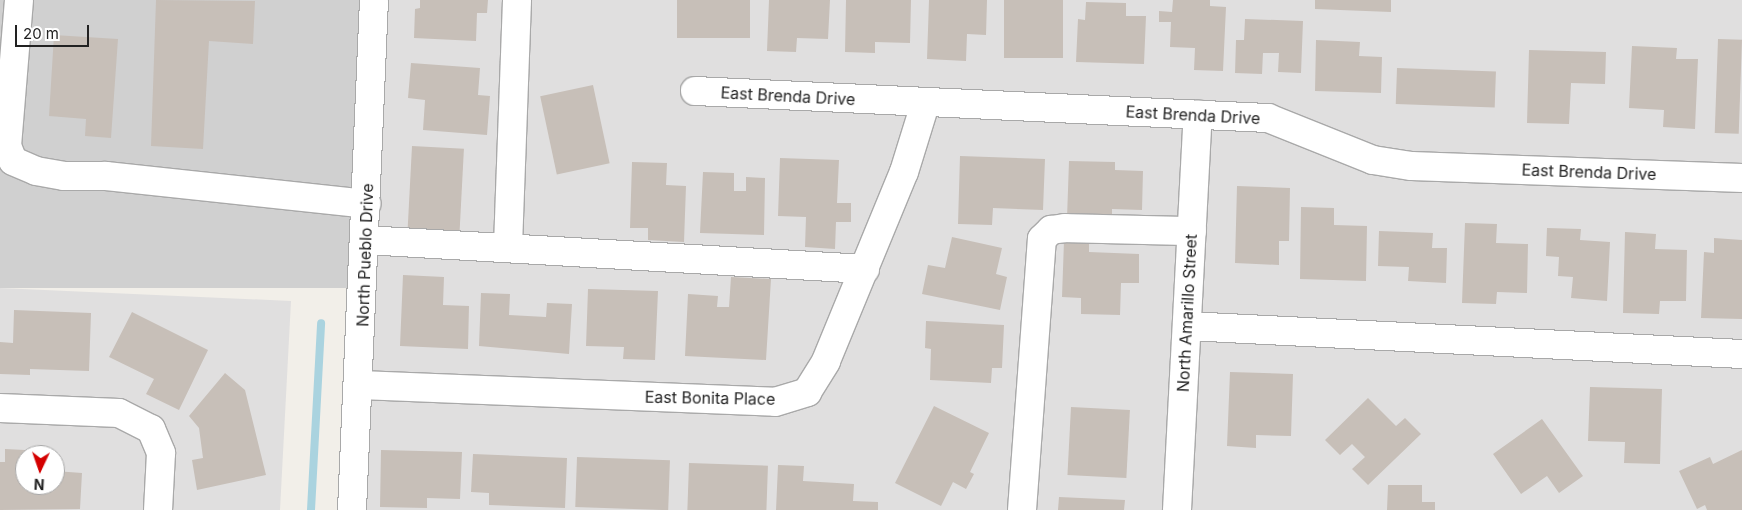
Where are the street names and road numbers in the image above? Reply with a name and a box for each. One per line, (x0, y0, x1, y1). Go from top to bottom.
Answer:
street label: East Brenda Drive (720, 83, 856, 109)
street label: East Brenda Drive (1125, 102, 1261, 128)
street label: East Brenda Drive (1521, 160, 1657, 184)
street label: North Pueblo Drive (353, 183, 377, 327)
street label: North Amarillo Street (1173, 233, 1201, 393)
street label: East Bonita Place (645, 387, 775, 409)

